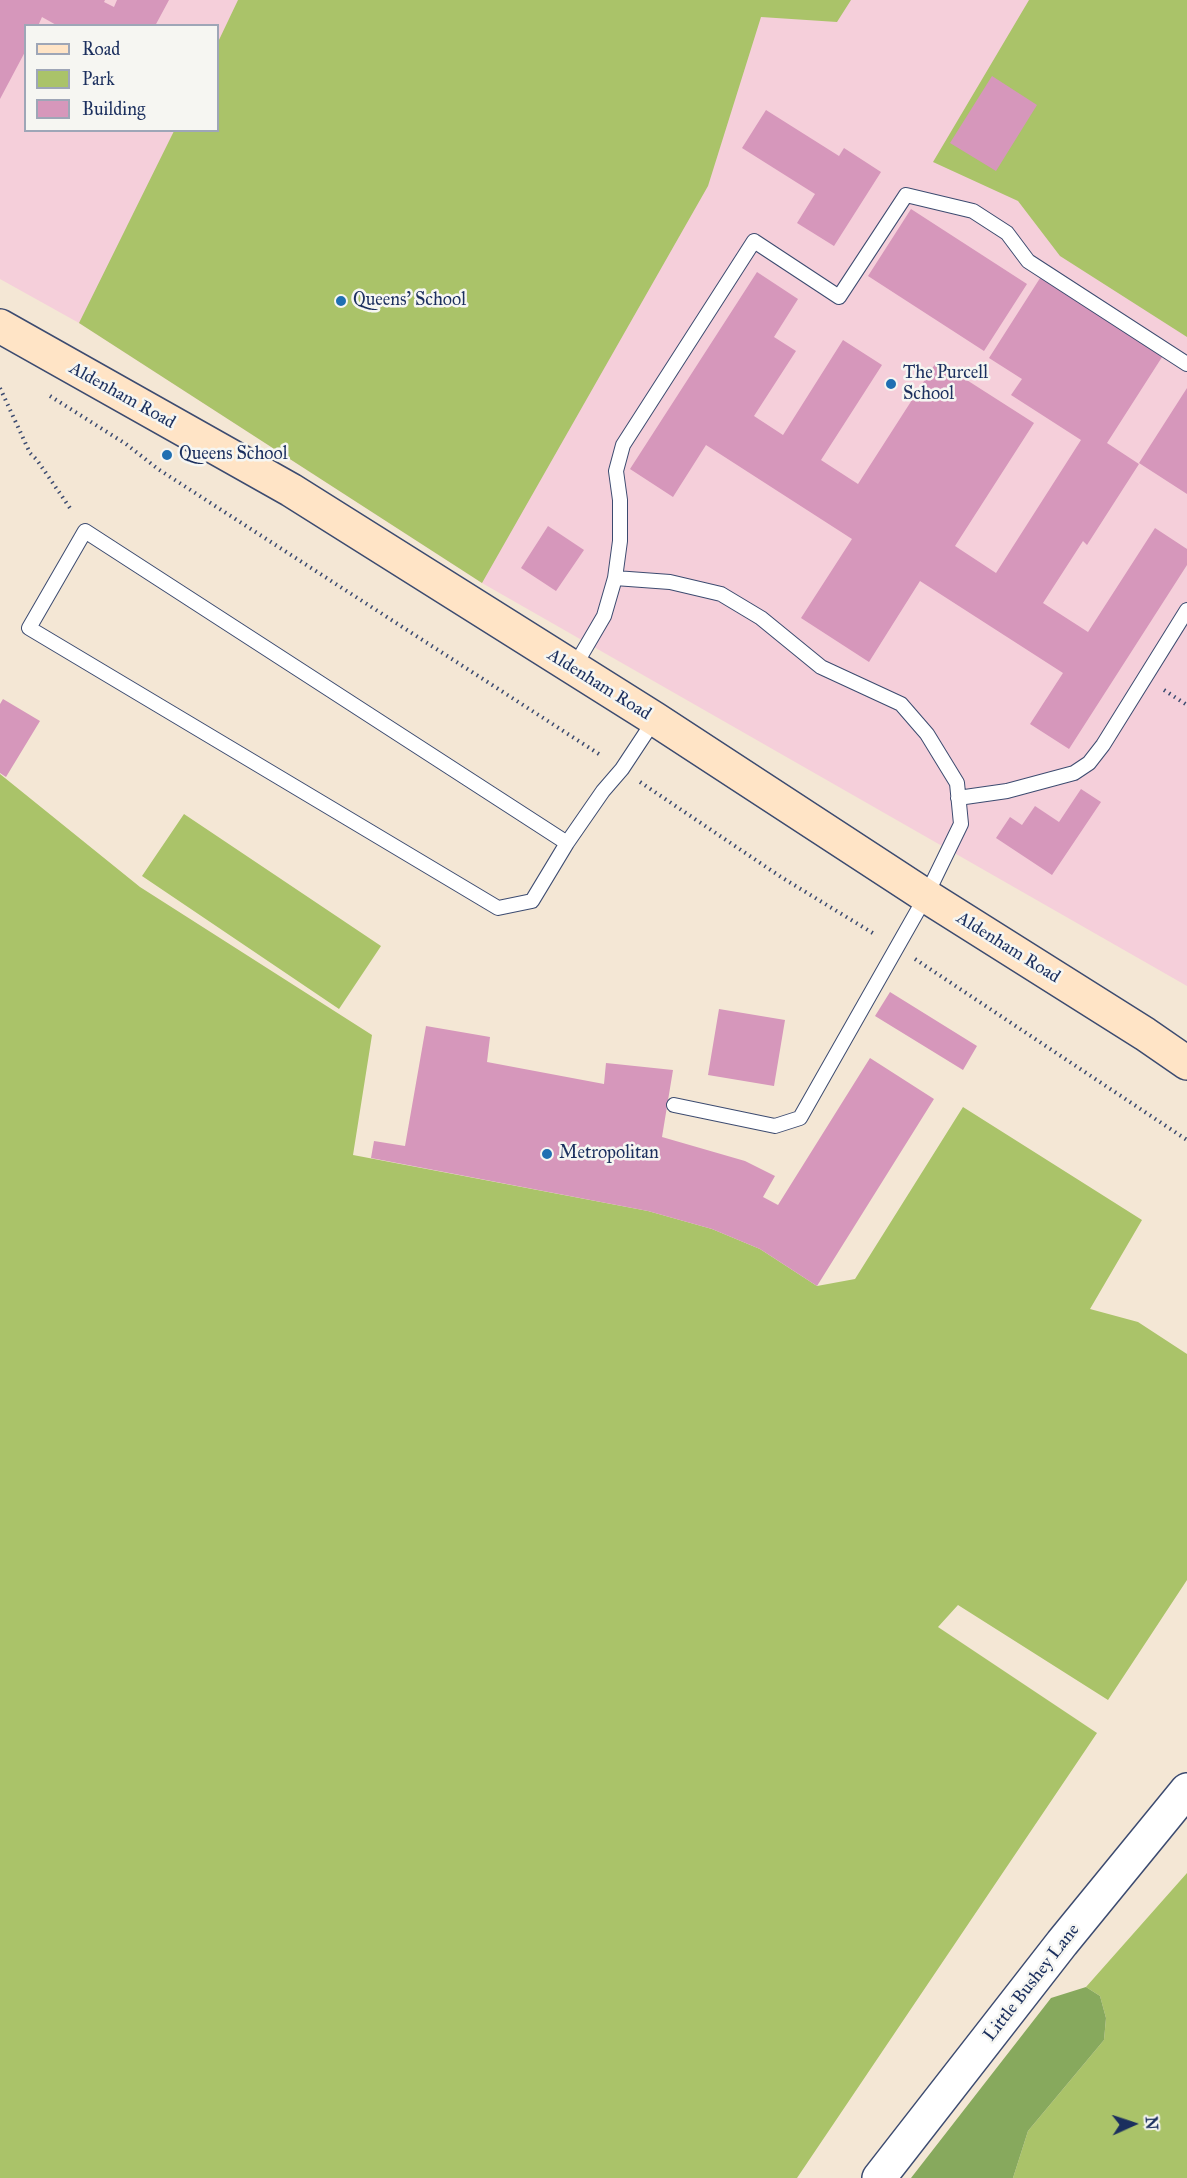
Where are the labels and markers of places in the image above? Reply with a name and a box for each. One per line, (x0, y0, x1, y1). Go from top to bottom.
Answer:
place label: Queens' School (353, 290, 466, 312)
marker: Queens' School (334, 294, 348, 308)
place label: The Purcell School (903, 363, 988, 406)
marker: The Purcell School (884, 377, 898, 391)
place label: Queens School (179, 444, 288, 466)
marker: Queens School (160, 448, 174, 462)
place label: Metropolitan (559, 1143, 659, 1165)
marker: Metropolitan (540, 1147, 554, 1161)

